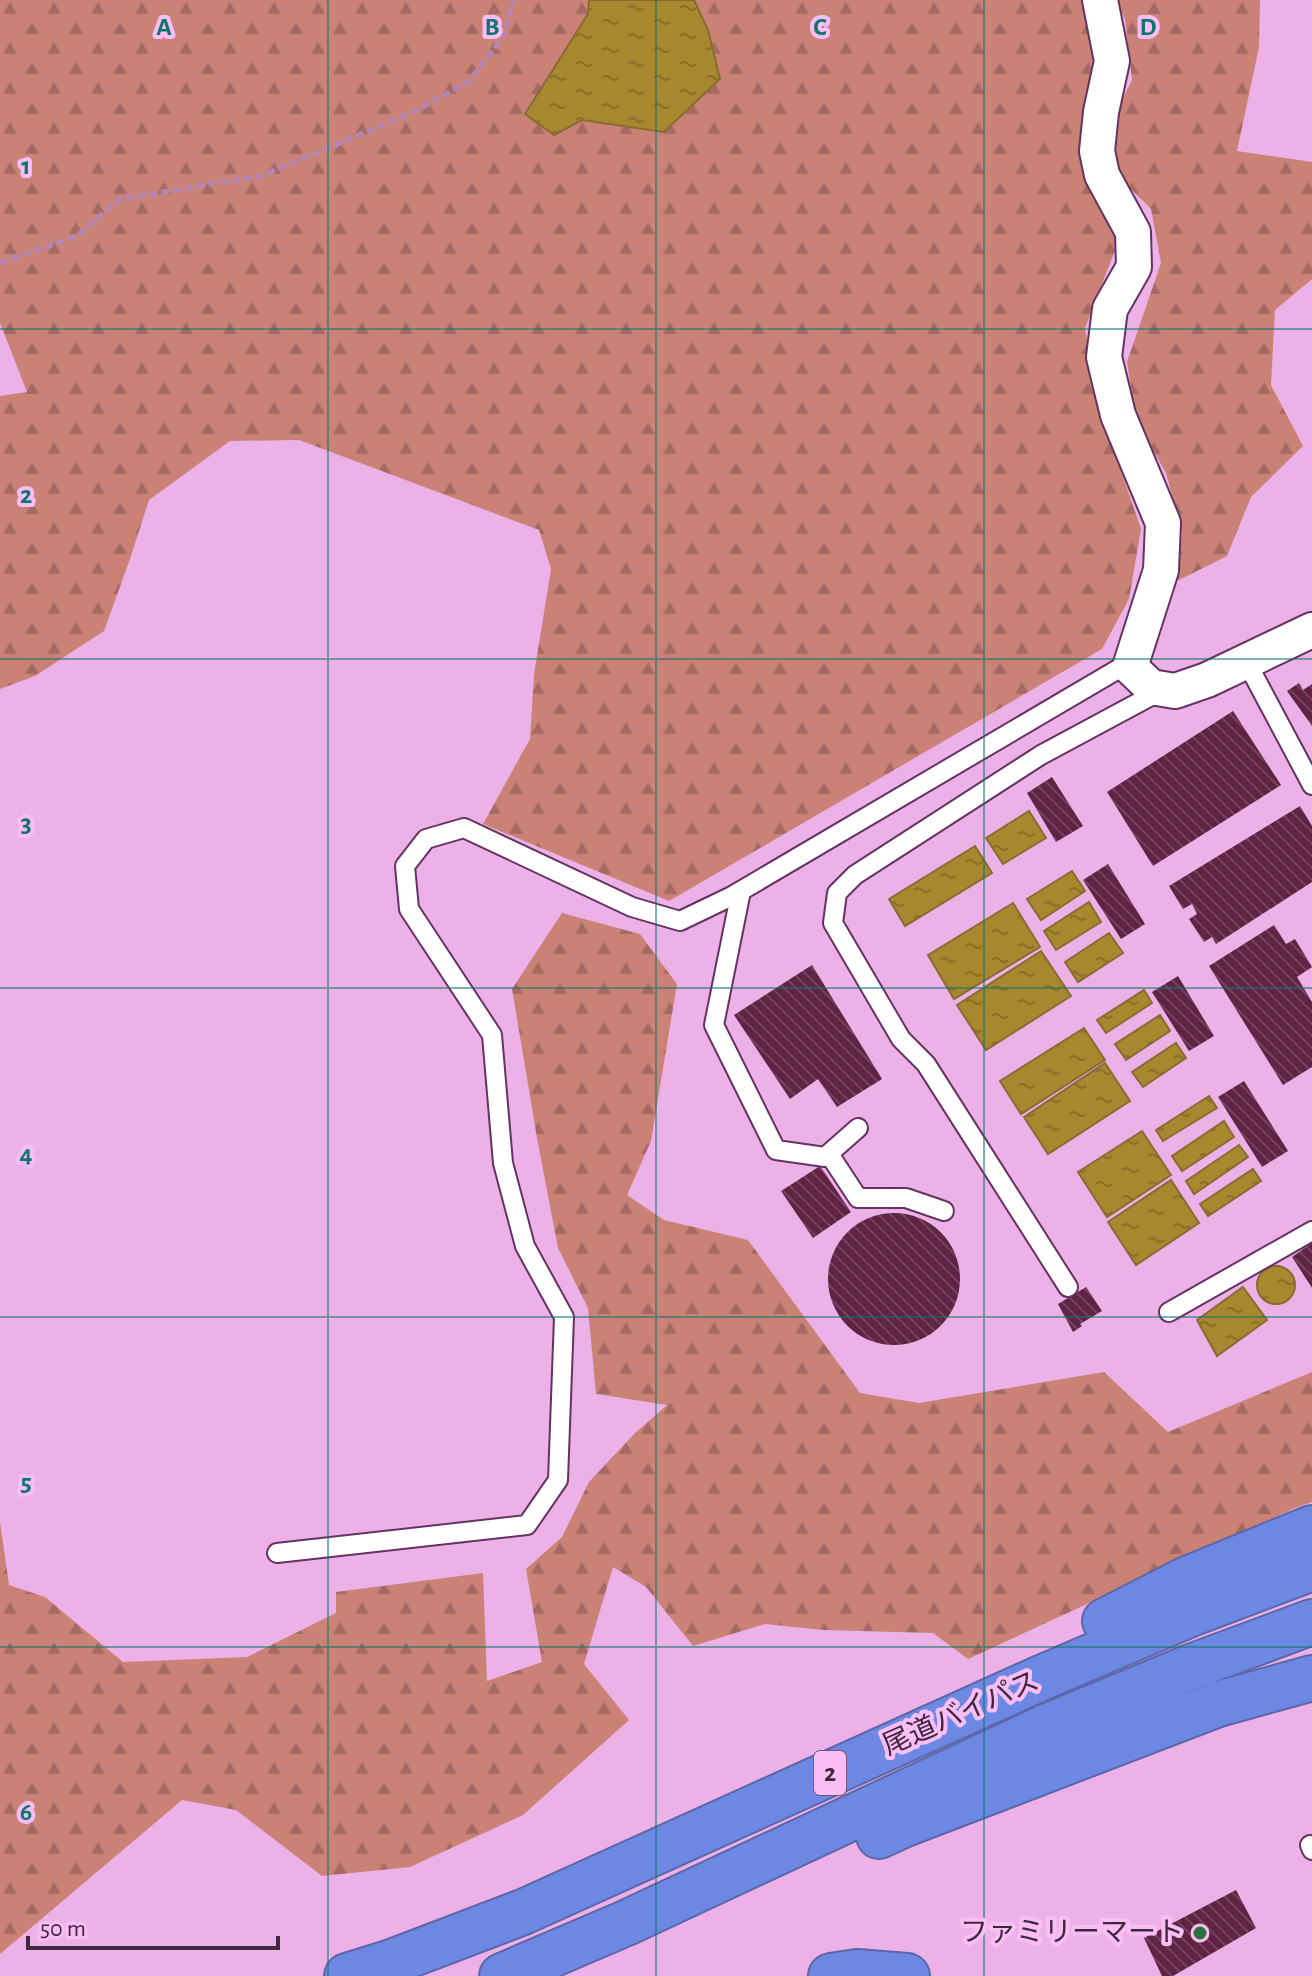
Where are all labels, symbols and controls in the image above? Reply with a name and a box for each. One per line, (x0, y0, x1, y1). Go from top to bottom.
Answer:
text: A (156, 14, 172, 40)
text: B (484, 14, 500, 40)
text: C (813, 14, 827, 40)
text: D (1139, 14, 1157, 40)
text: 1 (21, 153, 31, 179)
text: 2 (20, 482, 32, 508)
text: 3 (20, 811, 32, 837)
text: 4 (19, 1141, 33, 1167)
text: 5 (20, 1470, 32, 1496)
street label: 尾道バイパス (878, 1665, 1043, 1761)
road number: 2 (814, 1751, 846, 1795)
text: 6 (20, 1799, 32, 1825)
scale bar (28, 1900, 278, 1950)
text: 50 m (40, 1917, 86, 1941)
place label: ファミリーマート (960, 1919, 1184, 1947)
marker: ファミリーマート (1191, 1924, 1209, 1942)

